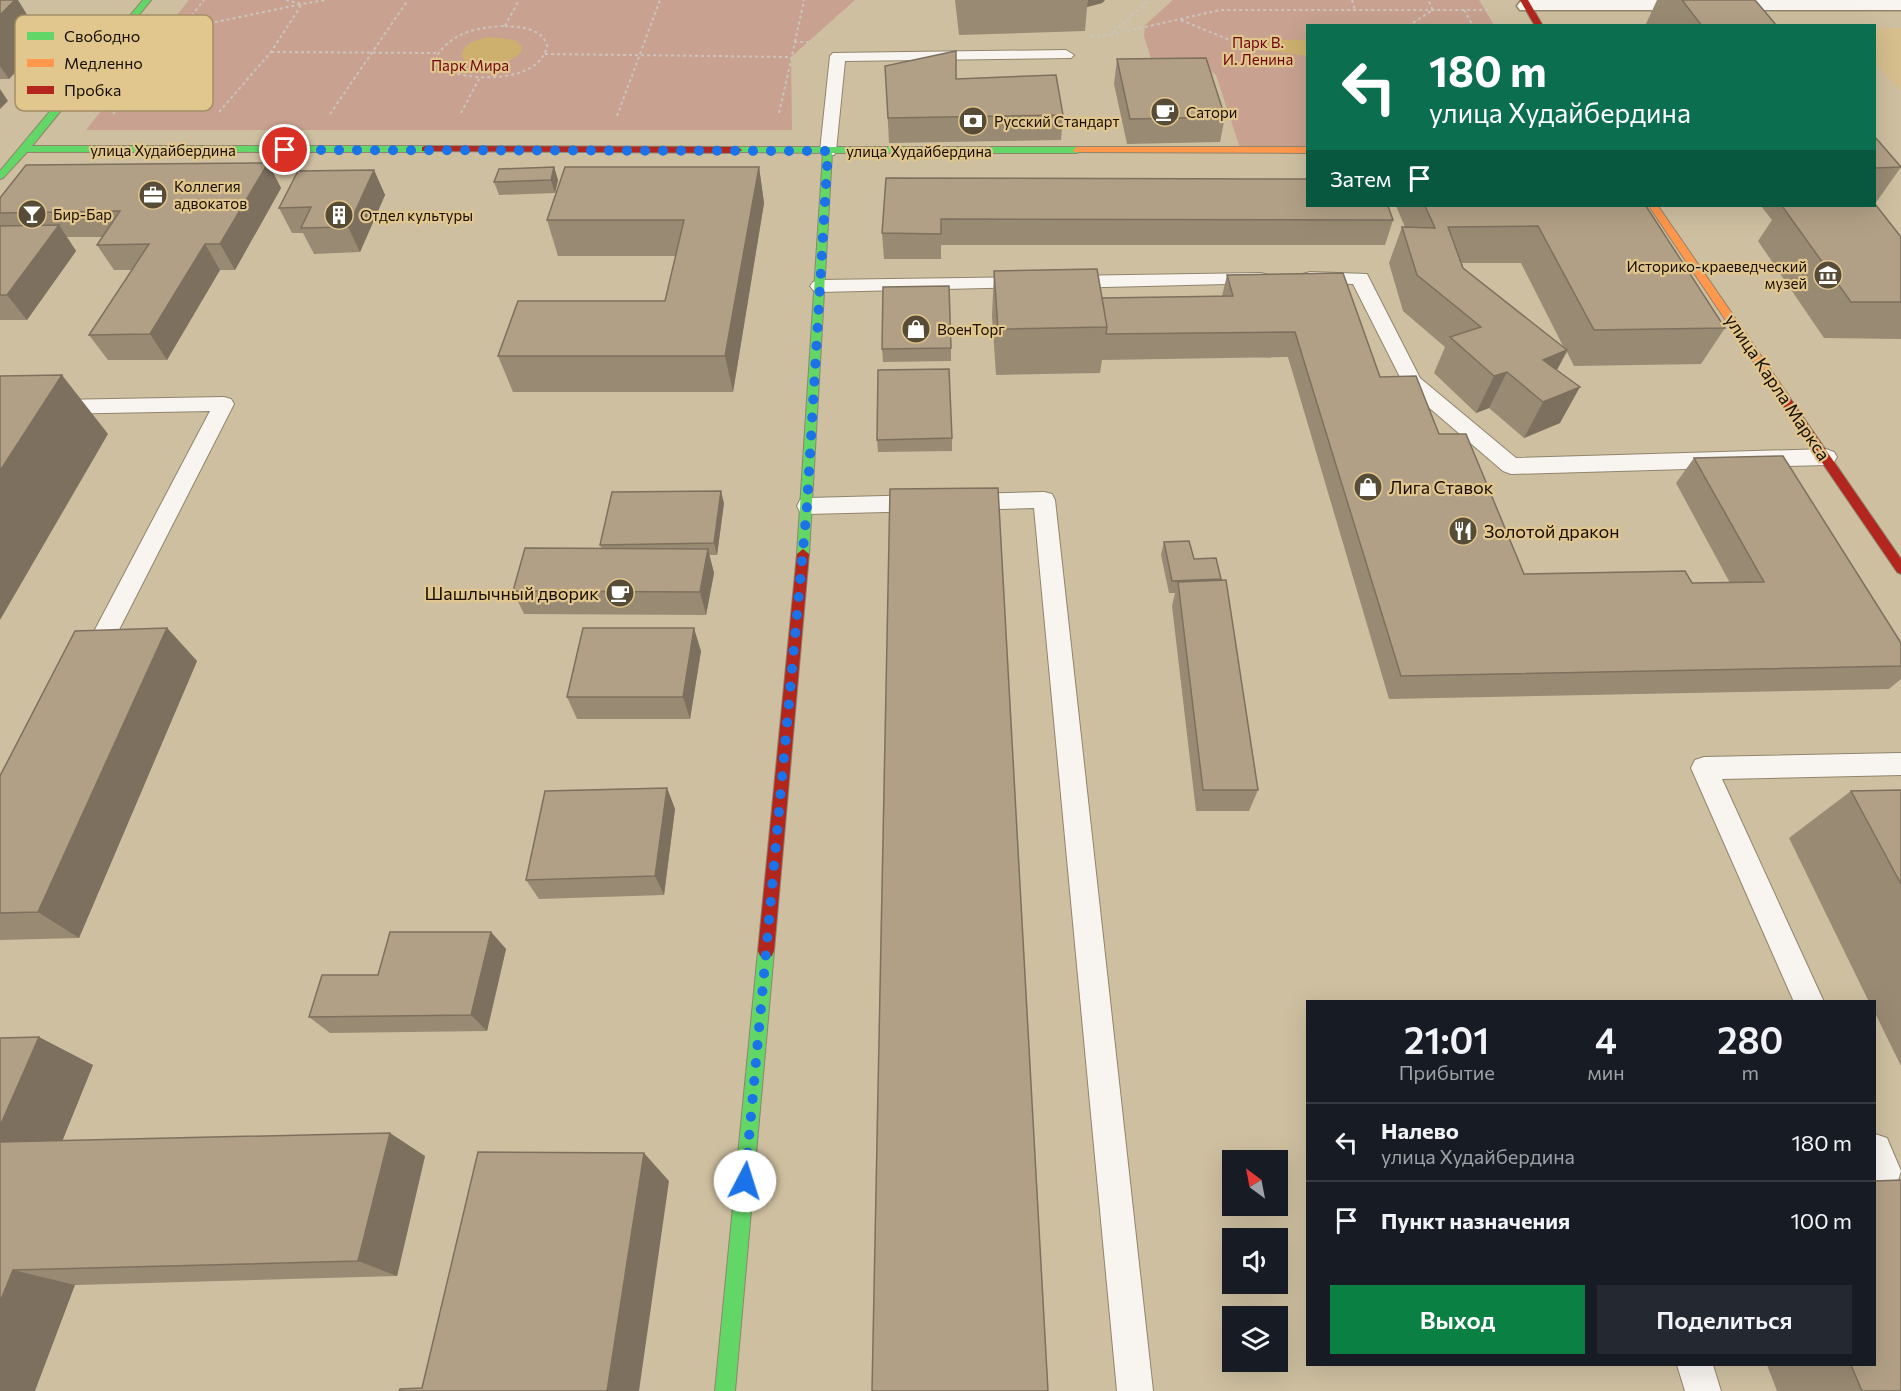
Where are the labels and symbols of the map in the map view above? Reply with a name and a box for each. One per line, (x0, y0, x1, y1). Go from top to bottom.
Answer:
legend (15, 15, 213, 111)
text: Свободно (64, 26, 140, 45)
park label: Парк В. И. Ленина (1223, 33, 1293, 68)
text: Медленно (64, 53, 143, 72)
park label: Парк Мира (431, 56, 509, 74)
text: Пробка (64, 80, 121, 99)
cafe icon: Сатори (1149, 96, 1181, 128)
place label: Сатори (1186, 103, 1237, 121)
bank icon: Русский Стандарт (957, 105, 989, 137)
place label: Русский Стандарт (994, 112, 1120, 130)
pin (259, 124, 310, 175)
street label: улица Худайбердина (90, 141, 236, 159)
street label: улица Худайбердина (846, 142, 992, 160)
place label: Коллегия адвокатов (174, 177, 247, 212)
office icon: Коллегия адвокатов (137, 179, 169, 211)
bar icon: Бир-Бар (16, 198, 48, 230)
building icon: Отдел культуры (323, 199, 355, 231)
place label: Бир-Бар (53, 205, 112, 223)
place label: Отдел культуры (360, 206, 473, 224)
place label: Историко-краеведческий музей (1626, 257, 1807, 292)
museum icon: Историко-краеведческий музей (1812, 259, 1844, 291)
street label: улица Карла Маркса (1721, 309, 1835, 465)
shop icon: ВоенТорг (900, 313, 932, 345)
place label: ВоенТорг (937, 320, 1005, 338)
shop icon: Лига Ставок (1352, 471, 1384, 503)
place label: Лига Ставок (1389, 476, 1494, 498)
restaurant icon: Золотой дракон (1447, 515, 1479, 547)
place label: Золотой дракон (1484, 520, 1619, 542)
cafe icon: Шашлычный дворик (604, 577, 636, 609)
place label: Шашлычный дворик (425, 582, 599, 604)
position arrow (713, 1149, 777, 1213)
north arrow (1222, 1150, 1288, 1216)

